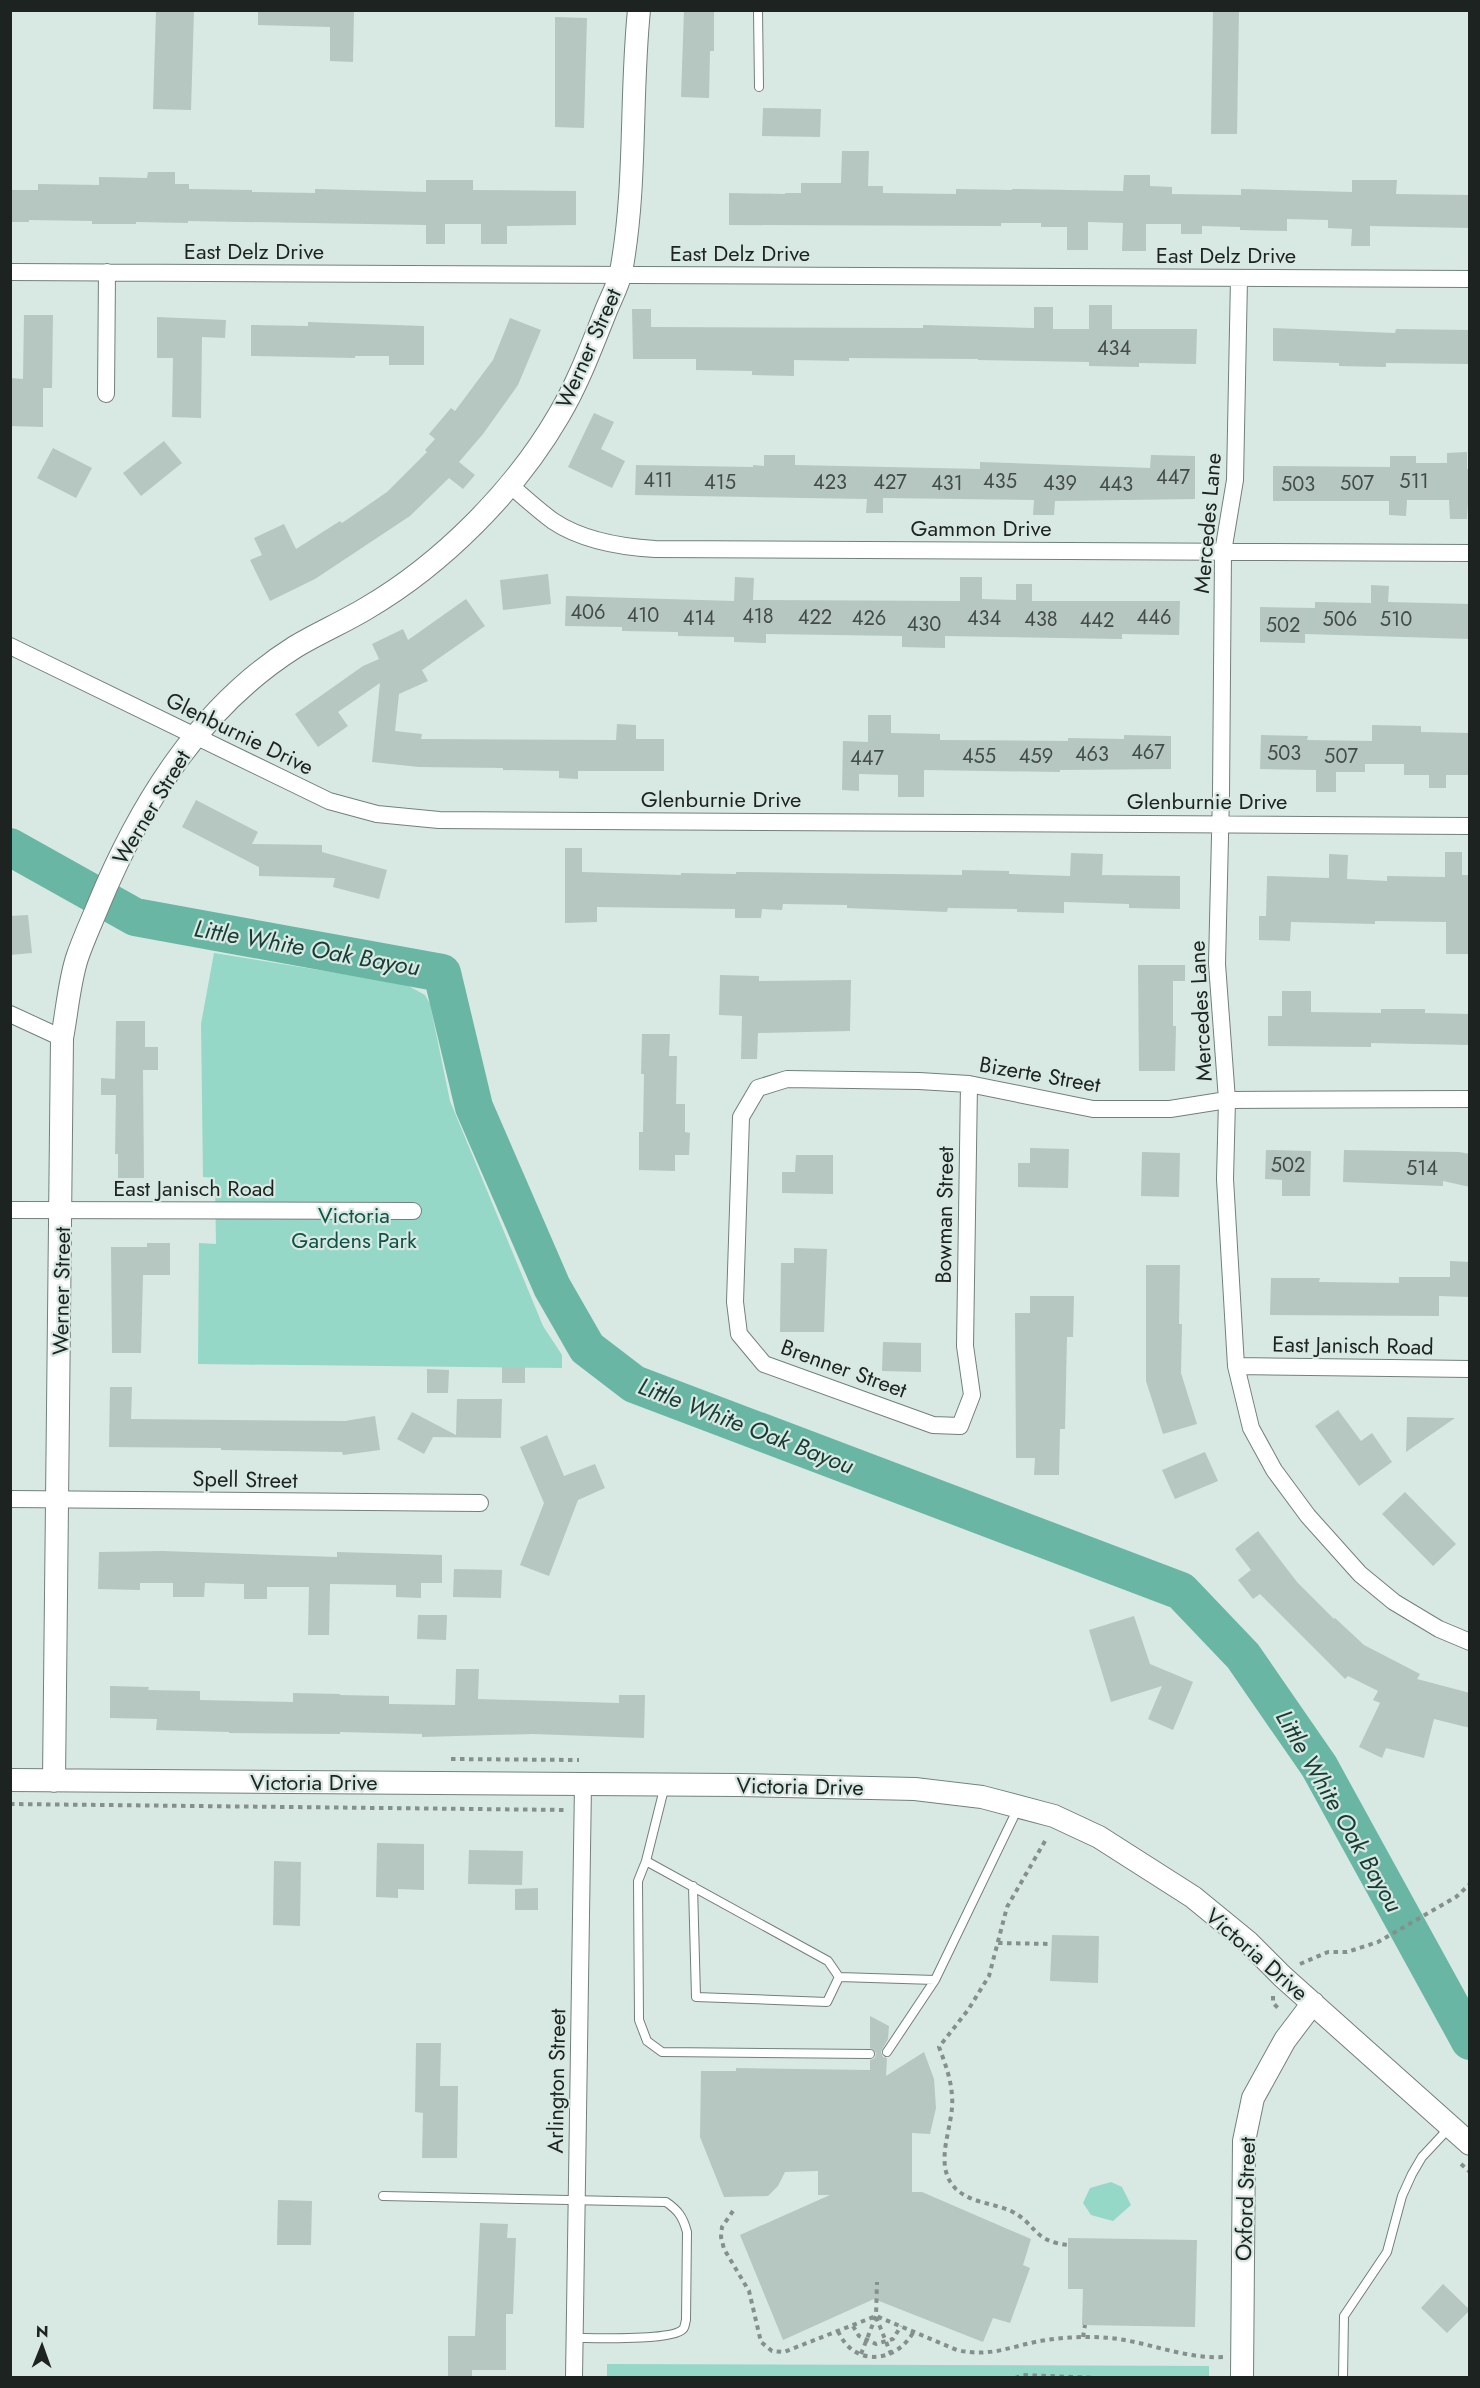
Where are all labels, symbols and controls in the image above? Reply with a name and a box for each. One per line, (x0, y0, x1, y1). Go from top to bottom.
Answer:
street label: East Delz Drive (184, 235, 324, 267)
street label: East Delz Drive (670, 237, 810, 269)
street label: East Delz Drive (1156, 239, 1296, 271)
street label: Werner Street (547, 282, 629, 413)
house number: 434 (1097, 334, 1131, 363)
street label: Mercedes Lane (1185, 451, 1229, 595)
house number: 447 (1156, 463, 1190, 492)
house number: 411 (643, 466, 673, 495)
house number: 435 (983, 467, 1017, 496)
house number: 511 (1399, 467, 1429, 496)
house number: 415 (704, 468, 736, 497)
house number: 423 (813, 468, 847, 497)
house number: 427 (873, 468, 907, 497)
house number: 431 (931, 469, 963, 498)
house number: 439 (1043, 469, 1077, 498)
house number: 507 (1340, 469, 1374, 498)
house number: 443 (1099, 470, 1133, 499)
house number: 503 (1281, 470, 1315, 499)
street label: Gammon Drive (910, 512, 1052, 544)
house number: 406 (570, 598, 606, 627)
house number: 410 (627, 601, 659, 630)
house number: 418 (742, 602, 774, 631)
house number: 422 (798, 603, 832, 632)
house number: 446 (1137, 603, 1171, 632)
house number: 414 (683, 604, 715, 633)
house number: 426 (852, 604, 886, 633)
house number: 434 (967, 604, 1001, 633)
house number: 438 (1024, 605, 1058, 634)
house number: 506 (1323, 605, 1357, 634)
house number: 510 (1380, 605, 1412, 634)
house number: 442 (1080, 606, 1114, 635)
house number: 430 (907, 610, 941, 639)
house number: 502 (1266, 611, 1300, 640)
street label: Glenburnie Drive (161, 683, 319, 783)
house number: 467 (1131, 738, 1165, 767)
house number: 503 (1267, 739, 1301, 768)
house number: 463 (1075, 740, 1109, 769)
house number: 455 (962, 742, 996, 771)
house number: 459 (1019, 742, 1053, 771)
house number: 507 (1324, 742, 1358, 771)
street label: Werner Street (104, 743, 198, 870)
house number: 447 (850, 744, 884, 773)
street label: Glenburnie Drive (641, 783, 801, 815)
street label: Glenburnie Drive (1127, 785, 1287, 817)
water label: Little White Oak Bayou (191, 910, 423, 985)
street label: Mercedes Lane (1180, 940, 1220, 1082)
street label: Bizerte Street (977, 1048, 1104, 1101)
street label: Bowman Street (927, 1145, 961, 1284)
house number: 502 (1271, 1151, 1305, 1180)
house number: 514 (1406, 1154, 1438, 1183)
street label: East Janisch Road (113, 1172, 275, 1204)
park label: Victoria Gardens Park (291, 1199, 417, 1256)
street label: Werner Street (44, 1226, 78, 1355)
street label: East Janisch Road (1272, 1328, 1434, 1362)
street label: Brenner Street (777, 1330, 912, 1406)
water label: Little White Oak Bayou (633, 1368, 859, 1483)
street label: Spell Street (192, 1462, 299, 1496)
water label: Little White Oak Bayou (1267, 1703, 1412, 1918)
street label: Victoria Drive (250, 1766, 378, 1798)
street label: Victoria Drive (736, 1769, 864, 1803)
street label: Victoria Drive (1198, 1900, 1316, 2008)
street label: Arlington Street (539, 2008, 573, 2154)
street label: Oxford Street (1227, 2136, 1263, 2262)
north arrow (12, 2316, 72, 2376)
text: N (36, 2320, 49, 2343)

